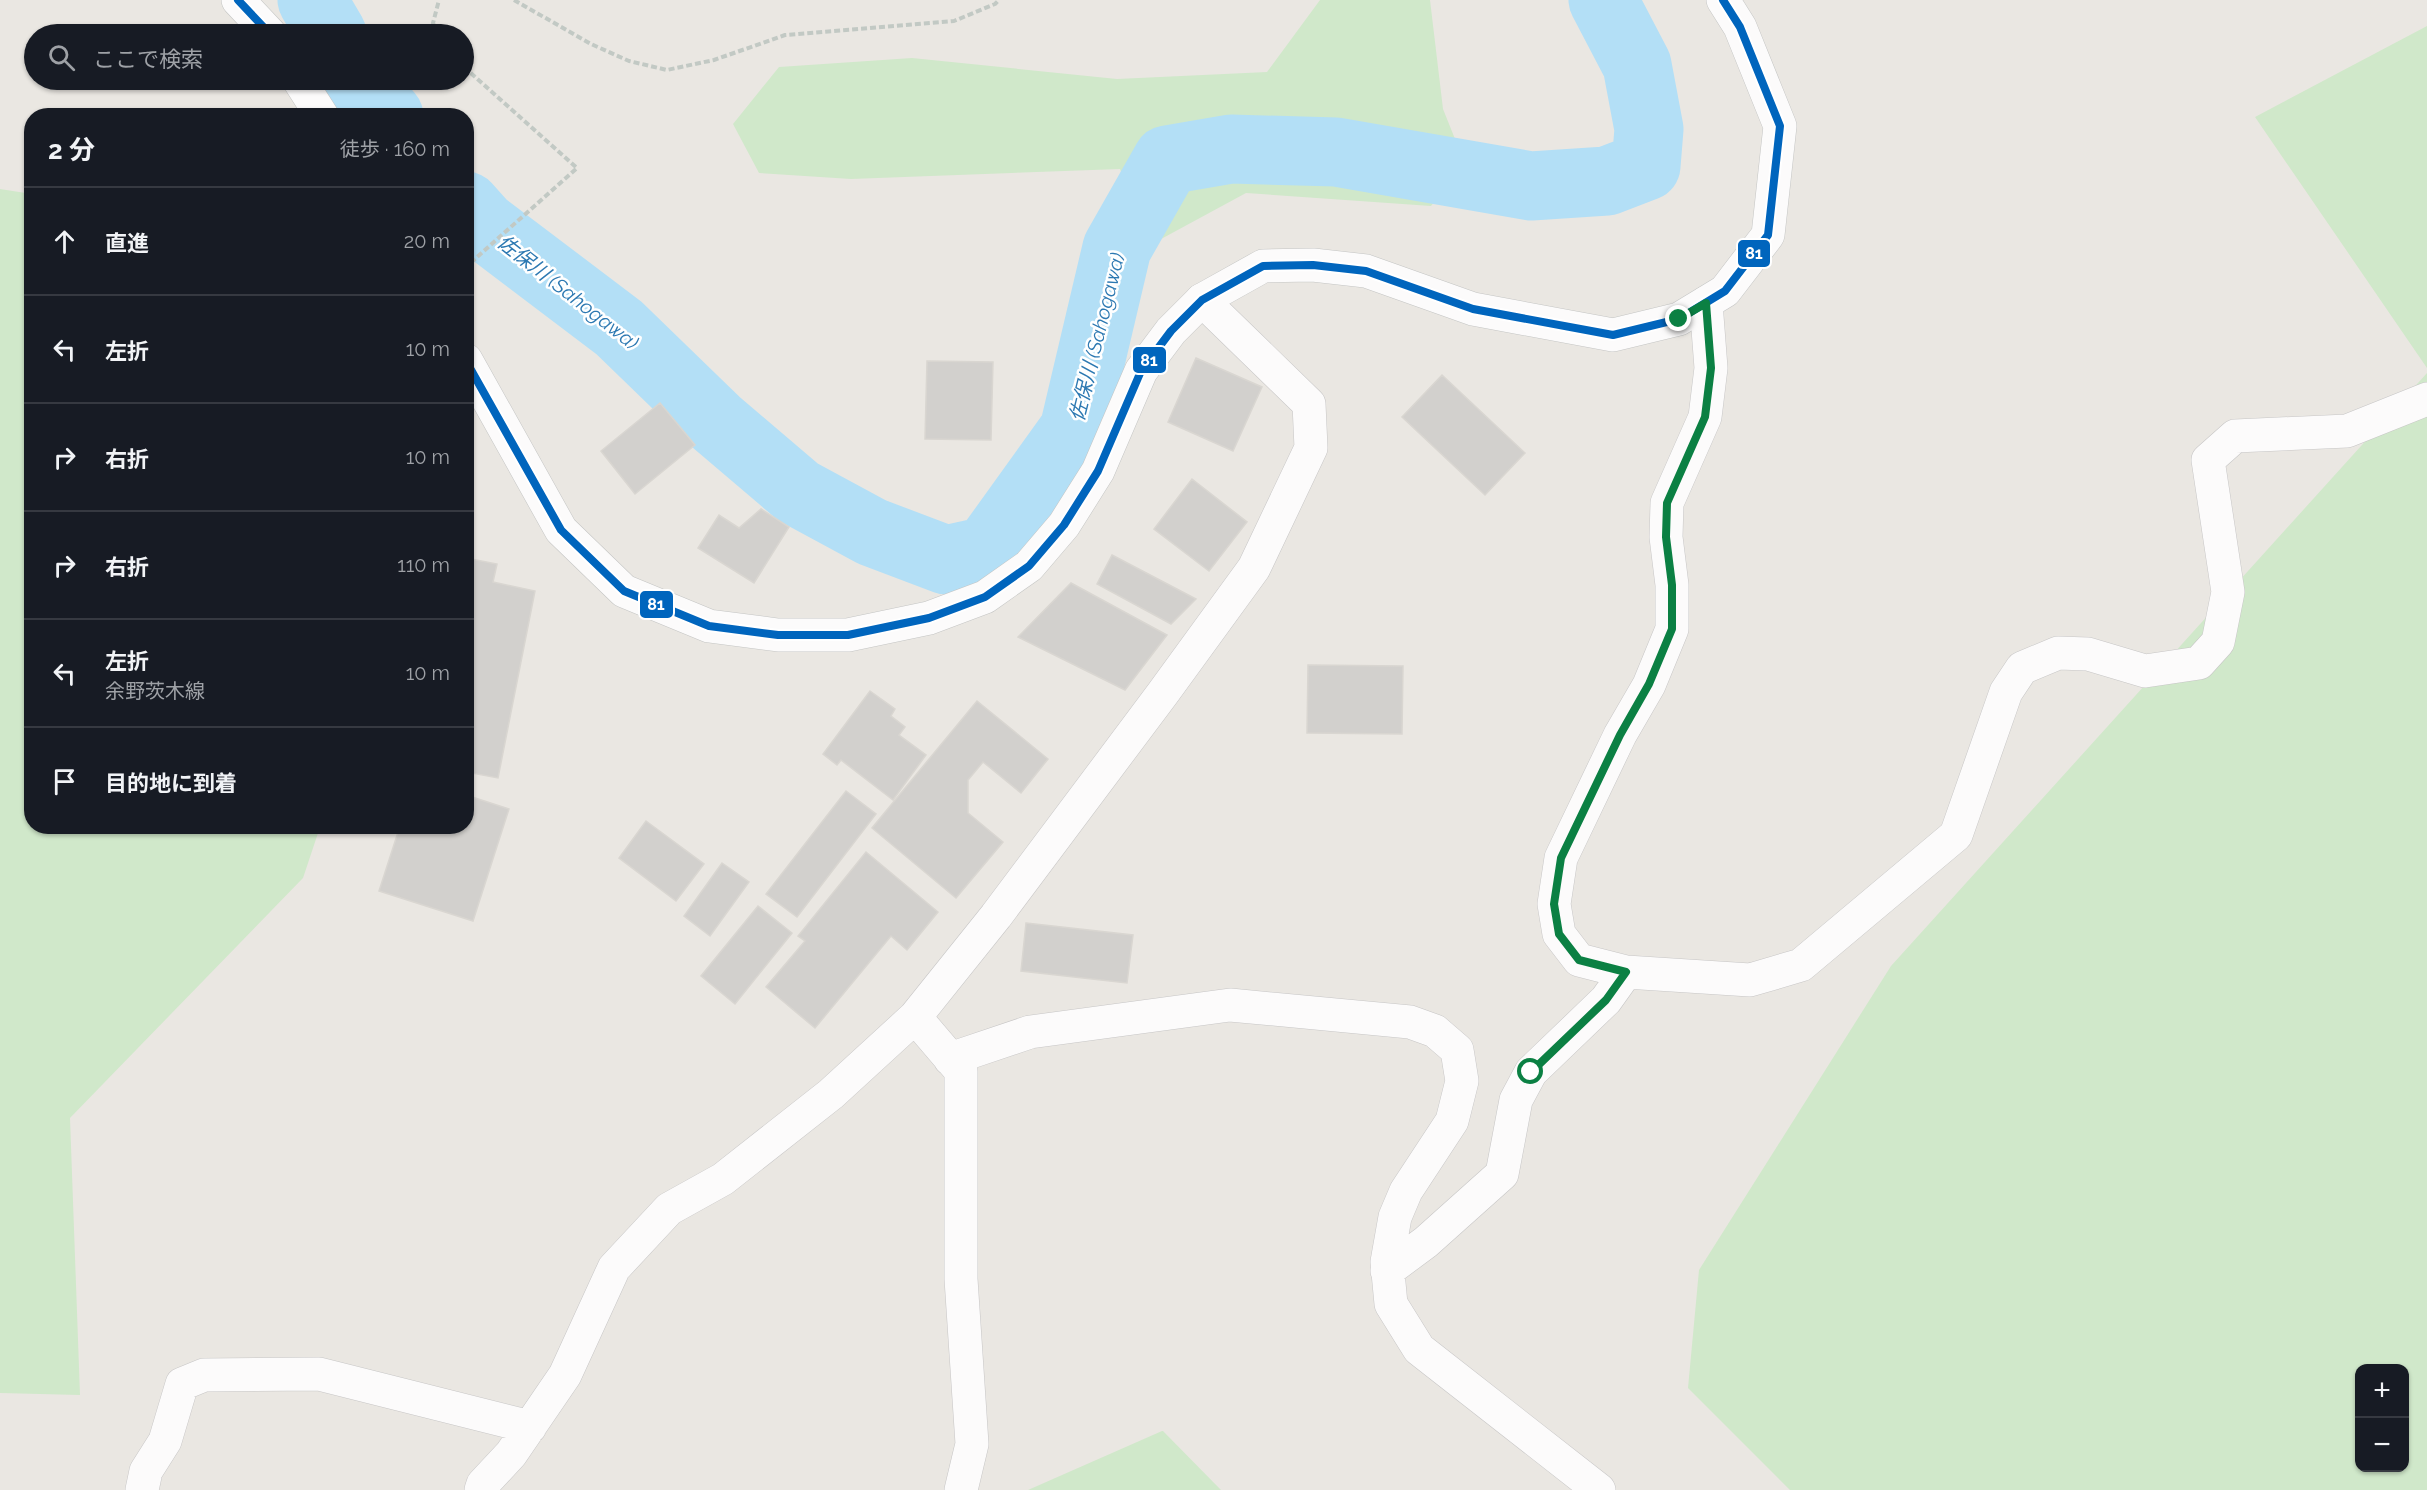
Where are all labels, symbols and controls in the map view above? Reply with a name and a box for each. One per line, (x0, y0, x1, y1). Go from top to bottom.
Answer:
search box (24, 24, 474, 90)
icon: search (45, 41, 78, 74)
text: ここで検索 (93, 46, 203, 72)
text: 2 分 (48, 135, 95, 165)
text: 徒歩 · 160 m (340, 137, 450, 161)
icon: ahead (48, 225, 81, 258)
text: 20 m (404, 229, 450, 253)
water label: 佐保川 (Sahogawa) (493, 229, 643, 355)
text: 直進 (105, 230, 149, 256)
line badge: 81 (1737, 239, 1771, 268)
text: 81 (1745, 244, 1763, 263)
water label: 佐保川 (Sahogawa) (1064, 250, 1130, 424)
route end (1665, 305, 1691, 331)
icon: left (48, 333, 81, 366)
text: 10 m (406, 337, 450, 361)
text: 左折 (105, 338, 149, 364)
line badge: 81 (1132, 346, 1167, 374)
text: 81 (1140, 351, 1158, 370)
icon: right (48, 441, 81, 474)
text: 10 m (406, 445, 450, 469)
text: 右折 (105, 446, 149, 472)
icon: right (48, 549, 81, 582)
text: 110 m (397, 553, 450, 577)
text: 右折 (105, 554, 149, 580)
line badge: 81 (639, 590, 674, 619)
text: 81 (647, 595, 665, 614)
text: 左折 (105, 648, 149, 674)
icon: left (48, 657, 81, 690)
text: 10 m (406, 661, 450, 685)
text: 余野茨木線 (105, 679, 205, 703)
icon: arrive (48, 765, 81, 798)
text: 目的地に到着 (105, 770, 237, 796)
route start (1517, 1058, 1543, 1084)
map controls (2355, 1364, 2409, 1472)
button: + (2355, 1364, 2409, 1418)
button: − (2355, 1418, 2409, 1472)

